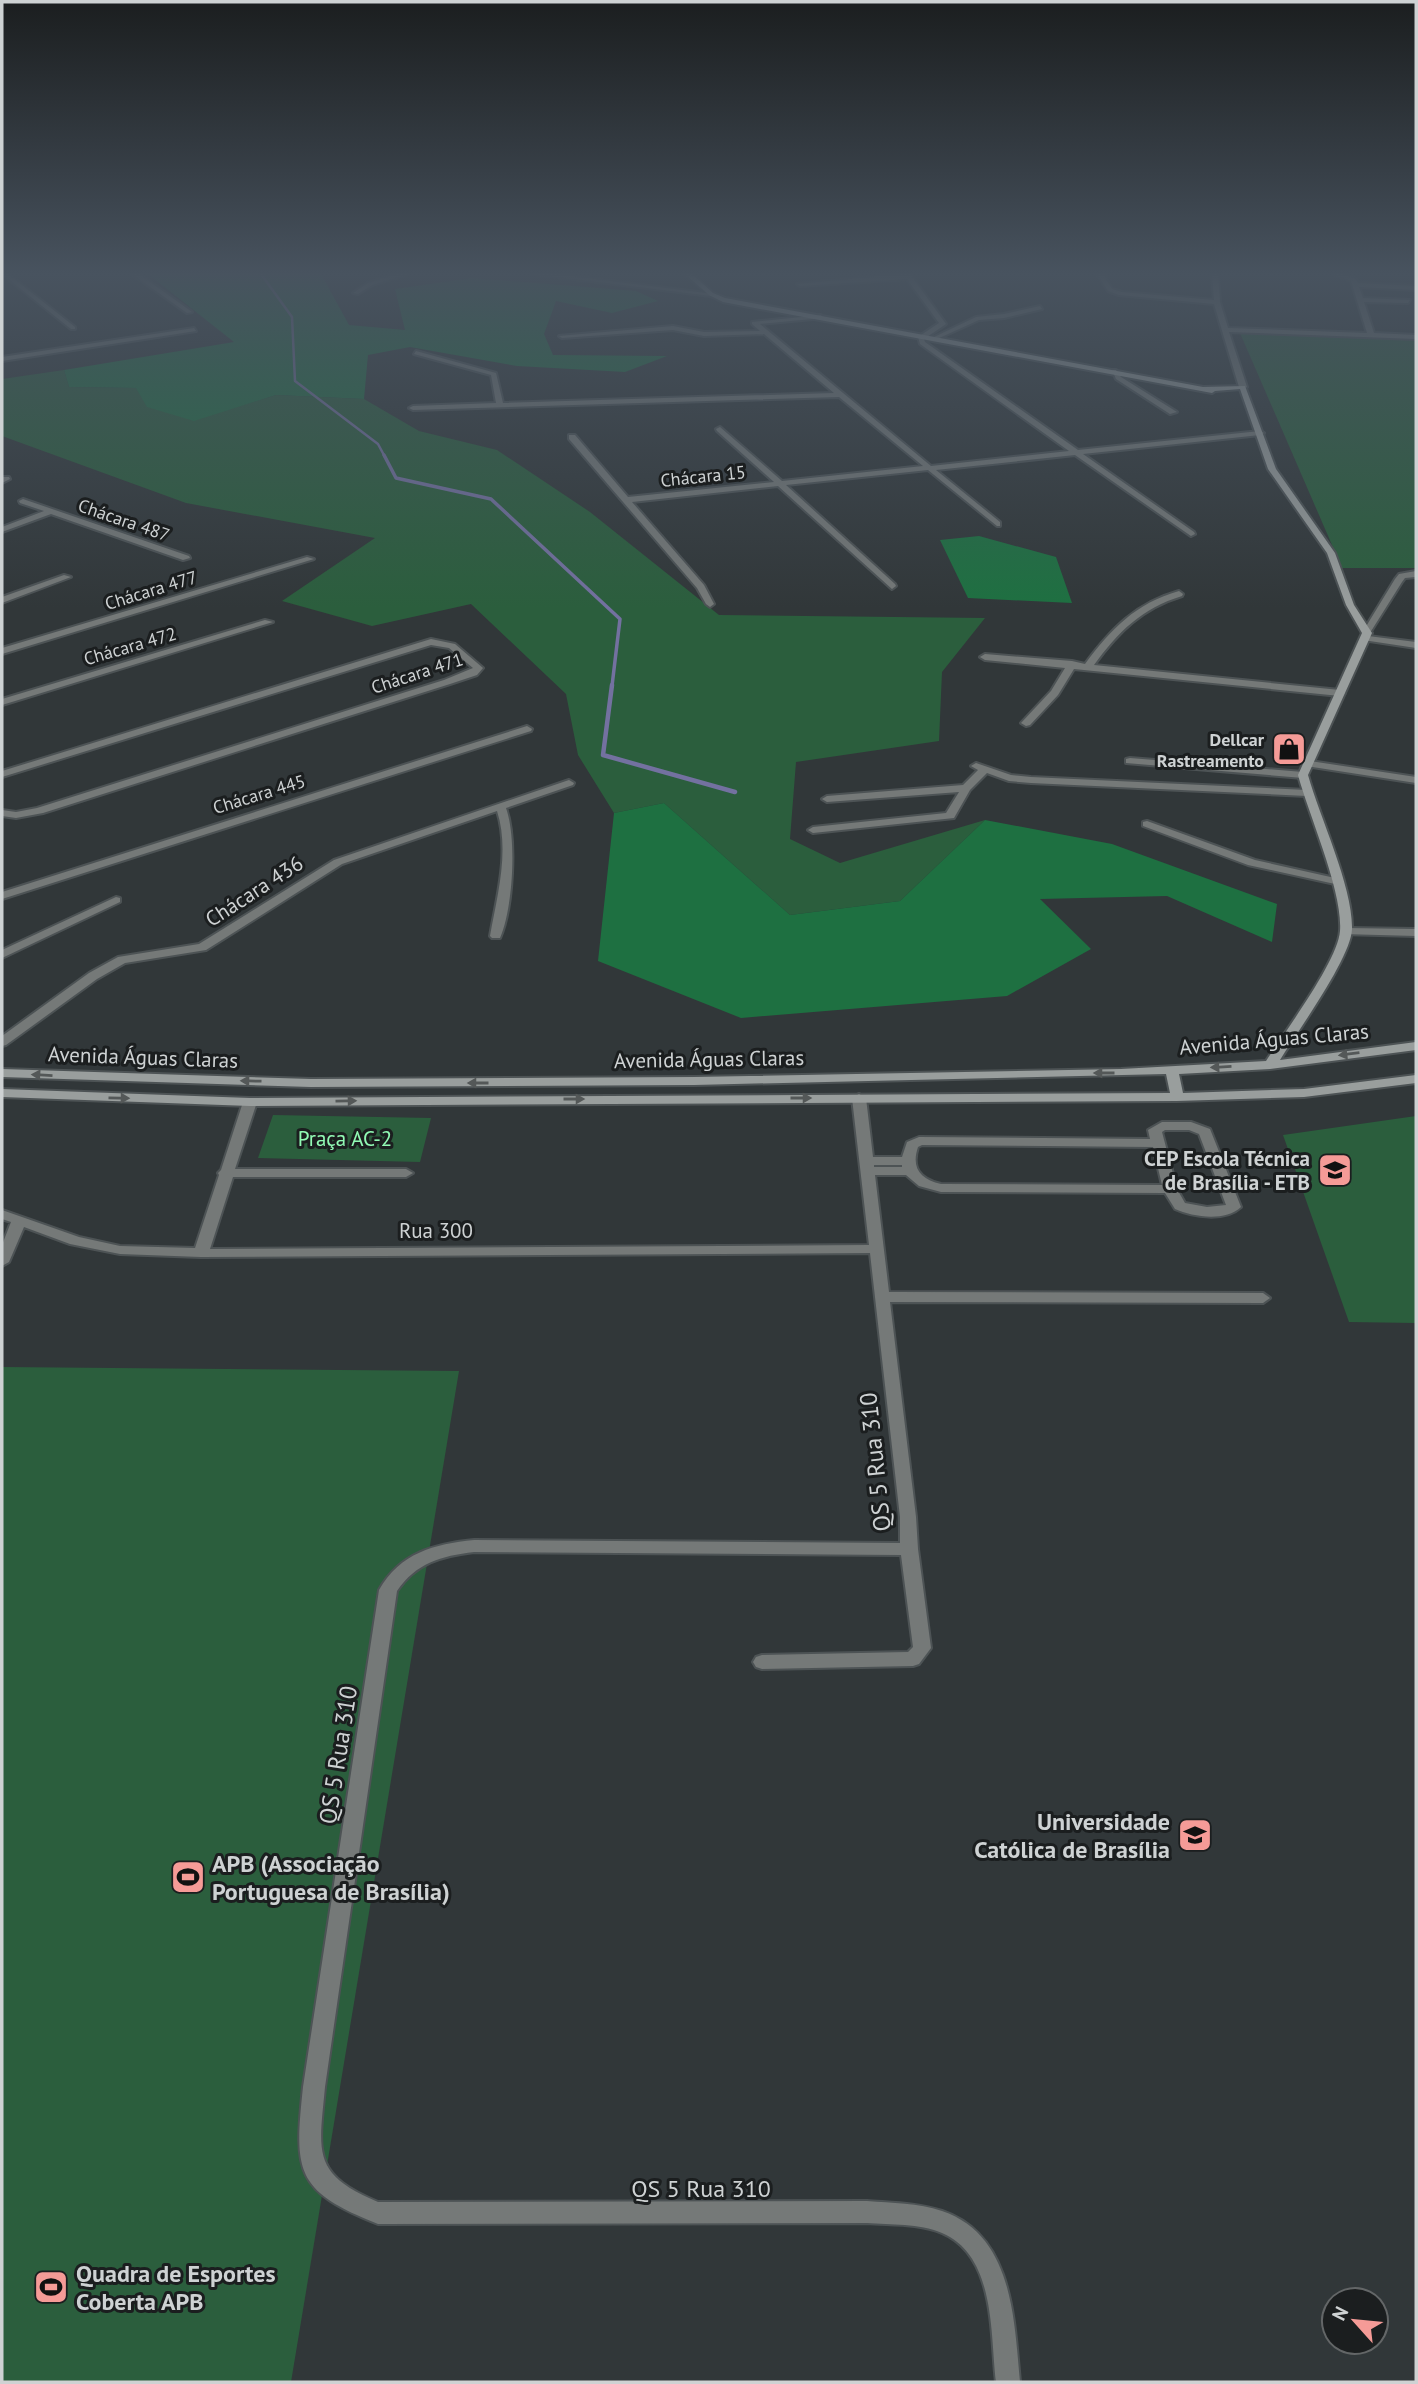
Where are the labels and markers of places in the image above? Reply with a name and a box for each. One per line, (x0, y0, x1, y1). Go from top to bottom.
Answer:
place label: Dellcar Rastreamento (1157, 728, 1265, 772)
shop icon: Dellcar Rastreamento (1270, 730, 1308, 768)
place label: CEP Escola Técnica de Brasília - ETB (1144, 1145, 1310, 1196)
school or university icon: CEP Escola Técnica de Brasília - ETB (1316, 1151, 1354, 1189)
place label: Universidade Católica de Brasília (974, 1806, 1170, 1865)
school or university icon: Universidade Católica de Brasília (1176, 1816, 1214, 1854)
place label: APB (Associação Portuguesa de Brasília) (212, 1848, 450, 1907)
sports icon: APB (Associação Portuguesa de Brasília) (169, 1858, 207, 1896)
place label: Quadra de Esportes Coberta APB (76, 2258, 276, 2317)
sports icon: Quadra de Esportes Coberta APB (32, 2268, 70, 2306)

